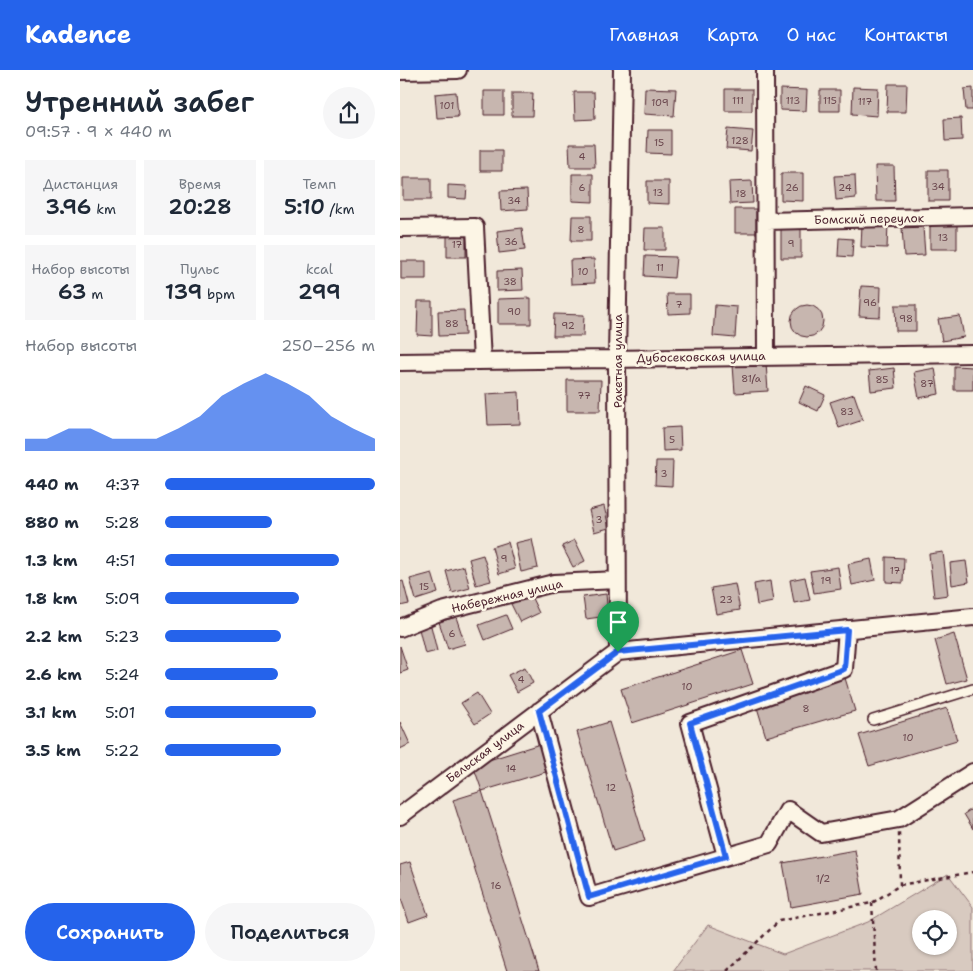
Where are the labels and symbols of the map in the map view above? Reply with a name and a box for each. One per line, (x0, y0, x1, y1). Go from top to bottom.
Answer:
house number: 111 (732, 94, 744, 107)
house number: 113 (786, 94, 800, 107)
house number: 115 (823, 94, 837, 107)
house number: 117 (858, 95, 872, 108)
house number: 109 (651, 96, 669, 109)
house number: 101 (440, 99, 454, 112)
house number: 128 (731, 134, 749, 147)
house number: 15 (654, 136, 664, 149)
house number: 4 (579, 150, 586, 163)
house number: 34 (931, 180, 945, 193)
house number: 6 (579, 181, 586, 194)
house number: 26 (785, 181, 799, 194)
house number: 24 (838, 181, 852, 194)
house number: 13 (653, 186, 663, 199)
house number: 18 (735, 187, 747, 200)
house number: 34 (507, 194, 521, 207)
street label: Бомский переулок (814, 210, 925, 228)
house number: 8 (578, 223, 585, 236)
house number: 13 (938, 231, 948, 244)
house number: 36 (504, 235, 518, 248)
house number: 9 (788, 237, 795, 250)
house number: 17 (452, 238, 462, 251)
house number: 11 (656, 261, 664, 274)
house number: 10 (578, 265, 588, 278)
house number: 38 (503, 275, 517, 288)
house number: 96 (863, 296, 877, 309)
house number: 7 (676, 298, 683, 311)
house number: 90 (507, 305, 521, 318)
house number: 98 (899, 312, 913, 325)
street label: Ракетная улица (610, 314, 626, 408)
house number: 88 (445, 317, 459, 330)
house number: 92 (561, 319, 575, 332)
street label: Дубосековская улица (636, 348, 766, 366)
house number: 81/а (741, 372, 762, 385)
house number: 85 (876, 373, 888, 386)
house number: 87 (920, 377, 934, 390)
house number: 77 (577, 389, 591, 402)
house number: 83 (840, 405, 854, 418)
house number: 5 (669, 433, 675, 446)
house number: 3 (661, 467, 668, 480)
house number: 3 (596, 513, 603, 526)
house number: 9 (501, 552, 508, 565)
house number: 17 (890, 564, 900, 577)
house number: 19 (821, 574, 831, 587)
street label: Набережная улица (450, 575, 565, 617)
house number: 15 (419, 580, 429, 593)
house number: 23 (719, 593, 733, 606)
pin (597, 601, 639, 652)
house number: 6 (449, 627, 456, 640)
house number: 4 (518, 673, 525, 686)
house number: 10 (682, 680, 692, 693)
house number: 8 (803, 702, 810, 715)
street label: Бельская улица (443, 717, 528, 787)
house number: 10 (903, 731, 913, 744)
house number: 14 (506, 762, 516, 775)
house number: 12 (606, 781, 616, 794)
house number: 1/2 (816, 872, 830, 885)
house number: 16 (491, 879, 501, 892)

